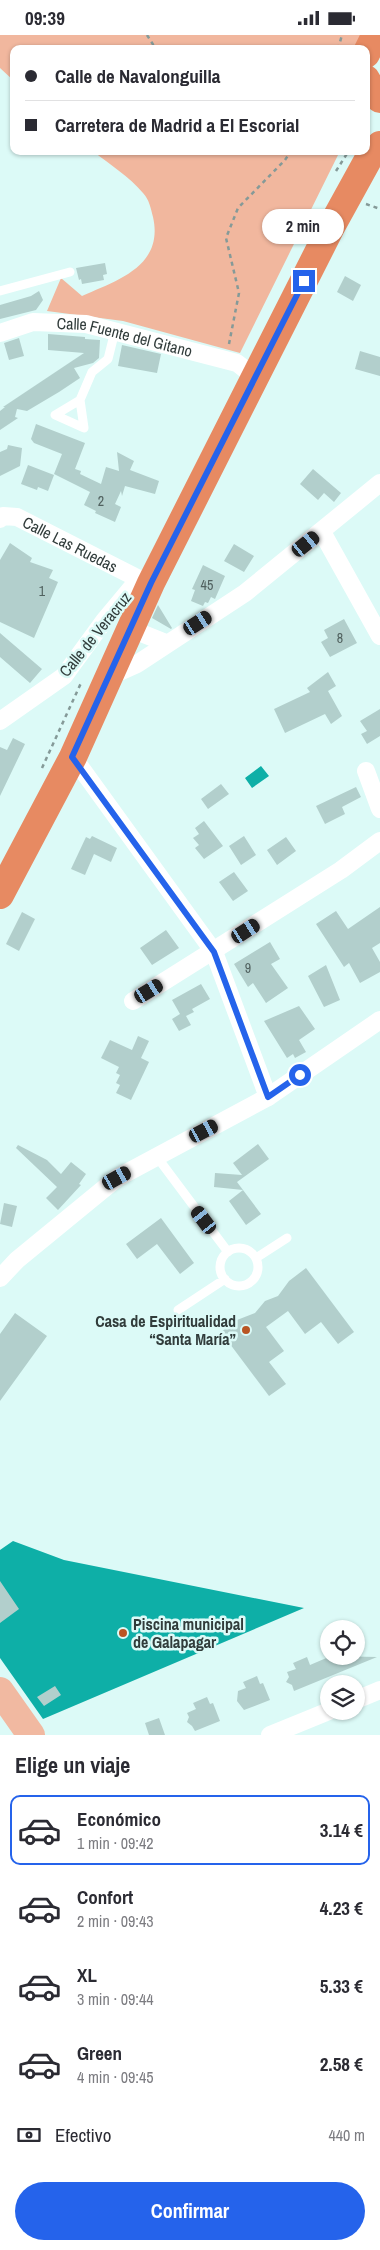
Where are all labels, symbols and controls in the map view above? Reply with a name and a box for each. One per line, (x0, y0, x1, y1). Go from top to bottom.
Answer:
text: 09:39 (25, 5, 65, 31)
text: Calle de Navalonguilla (55, 63, 220, 89)
text: Carretera de Madrid a El Escorial (55, 112, 299, 138)
callout: 2 min (263, 209, 345, 243)
text: 2 min (286, 215, 320, 237)
route end (293, 270, 315, 292)
street label: Calle Fuente del Gitano (56, 312, 195, 362)
house number: 2 (98, 492, 104, 510)
street label: Calle Las Ruedas (19, 511, 121, 577)
car (289, 529, 322, 559)
house number: 45 (201, 576, 213, 594)
house number: 1 (39, 582, 46, 600)
street label: Calle de Veracruz (54, 587, 136, 681)
car (181, 609, 214, 637)
house number: 8 (337, 629, 343, 647)
car (229, 917, 262, 945)
house number: 9 (245, 959, 251, 977)
car (132, 977, 165, 1005)
route start (289, 1064, 311, 1086)
car (187, 1117, 220, 1145)
car (100, 1164, 133, 1192)
car (188, 1204, 219, 1236)
place label: Casa de Espiritualidad “Santa María” (95, 1310, 236, 1350)
marker: Casa de Espiritualidad “Santa María” (240, 1324, 252, 1336)
place label: Piscina municipal de Galapagar (133, 1613, 244, 1653)
map controls (320, 1620, 365, 1720)
button: locate (320, 1620, 365, 1665)
marker: Piscina municipal de Galapagar (117, 1627, 129, 1639)
button: layers (320, 1675, 365, 1720)
text: Elige un viaje (15, 1750, 130, 1780)
text: Económico (77, 1806, 161, 1832)
icon: car (17, 1808, 62, 1853)
text: 3.14 € (320, 1817, 363, 1843)
text: 1 min · 09:42 (77, 1832, 154, 1854)
text: Confort (77, 1884, 133, 1910)
icon: car (17, 1886, 62, 1931)
text: 4.23 € (320, 1895, 363, 1921)
text: 2 min · 09:43 (77, 1910, 154, 1932)
text: XL (77, 1962, 97, 1988)
icon: car (17, 1964, 62, 2009)
text: 5.33 € (320, 1973, 363, 1999)
text: 3 min · 09:44 (77, 1988, 154, 2010)
text: Green (77, 2040, 122, 2066)
icon: car (17, 2042, 62, 2087)
text: 2.58 € (320, 2051, 363, 2077)
text: 4 min · 09:45 (77, 2066, 154, 2088)
icon: cash (15, 2121, 43, 2149)
text: Efectivo (55, 2122, 111, 2148)
text: 440 m (329, 2124, 365, 2146)
button: Confirmar (15, 2182, 365, 2240)

